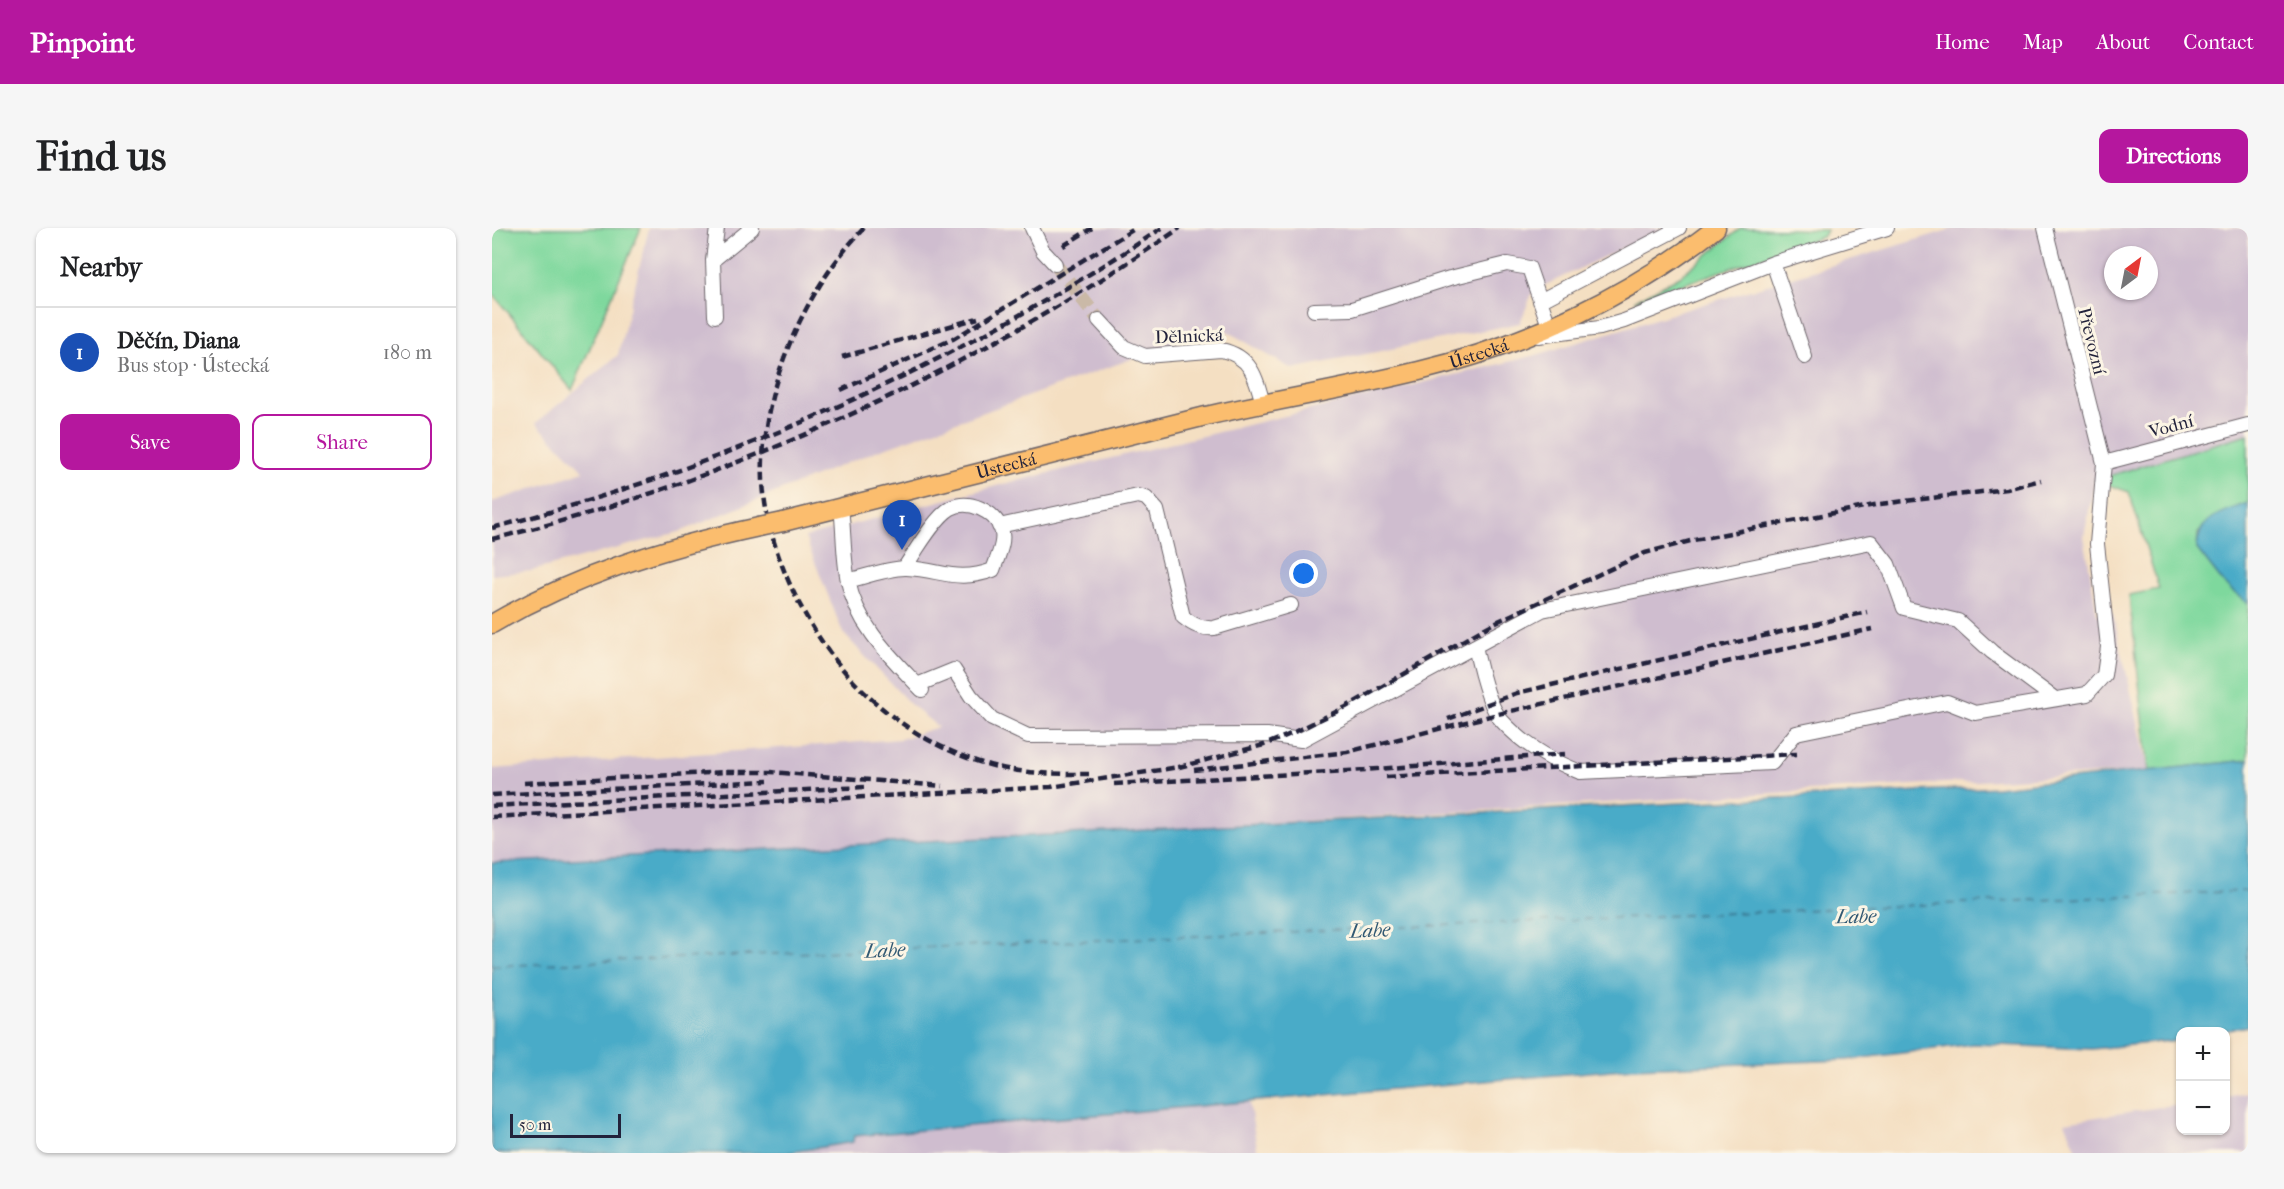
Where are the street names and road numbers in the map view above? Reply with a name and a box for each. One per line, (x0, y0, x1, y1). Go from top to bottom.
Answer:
street label: Převozní (2073, 305, 2110, 378)
street label: Dělnická (1154, 325, 1224, 348)
street label: Ústecká (1446, 334, 1512, 374)
street label: Vodní (2146, 410, 2196, 443)
street label: Ústecká (974, 448, 1039, 484)

